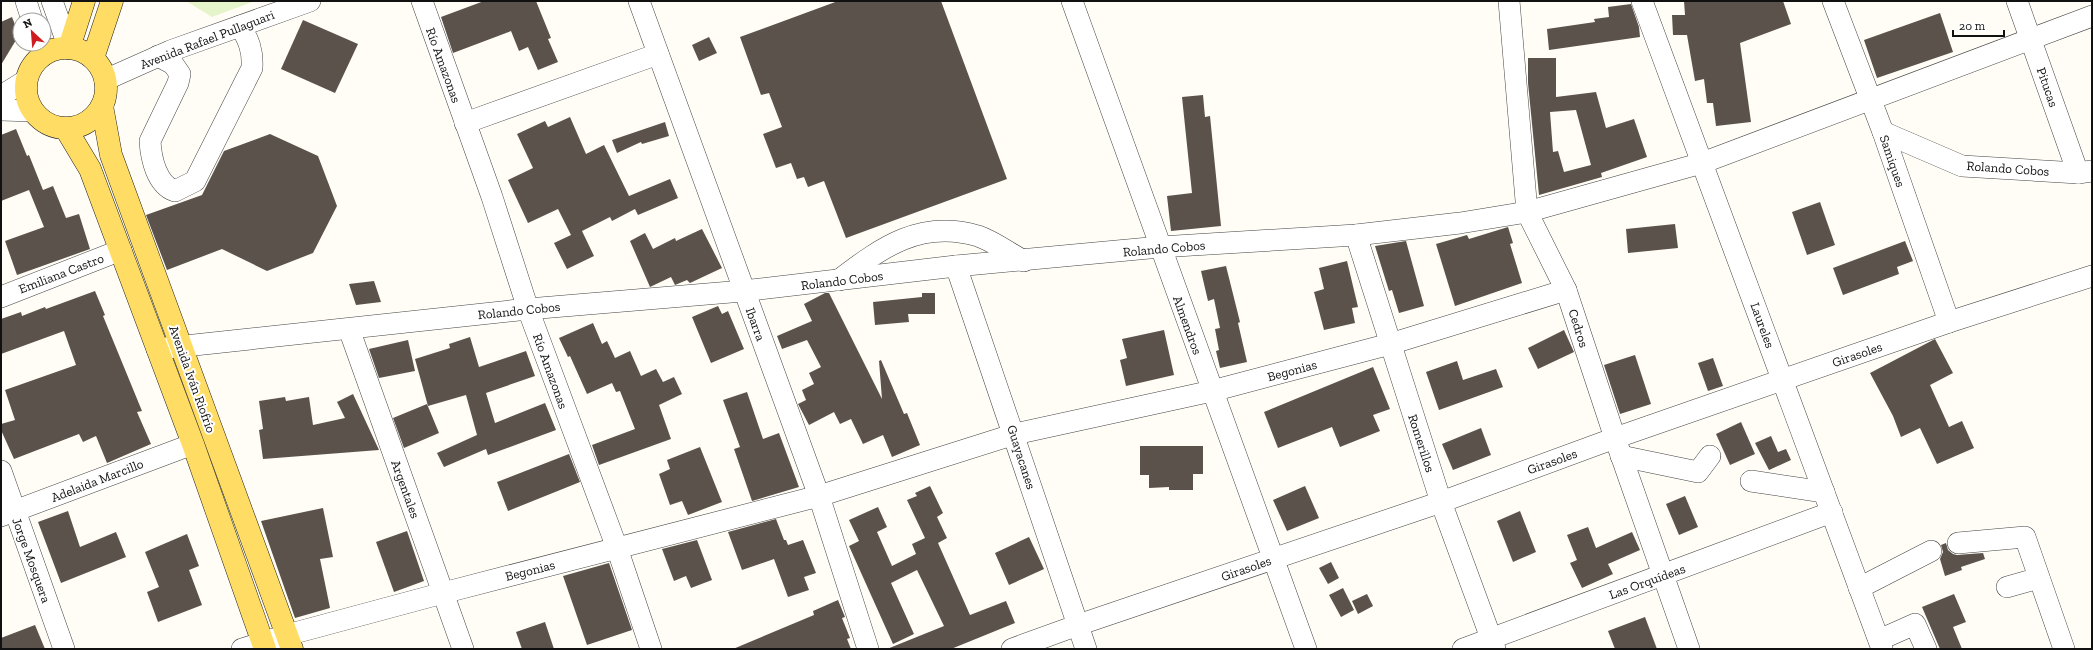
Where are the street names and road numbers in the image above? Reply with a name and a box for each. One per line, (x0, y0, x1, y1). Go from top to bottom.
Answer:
street label: Avenida Rafael Pullaguari (138, 7, 277, 72)
street label: Río Amazonas (423, 26, 464, 105)
street label: Pitucas (2034, 65, 2061, 109)
street label: Samiques (1877, 133, 1909, 189)
street label: Rolando Cobos (1966, 158, 2050, 179)
street label: Rolando Cobos (1122, 237, 1206, 260)
street label: Emiliana Castro (17, 250, 106, 297)
street label: Rolando Cobos (800, 268, 884, 293)
street label: Almendros (1170, 294, 1205, 357)
street label: Rolando Cobos (477, 299, 561, 322)
street label: Laureles (1747, 300, 1778, 350)
street label: Ibarra (743, 305, 769, 344)
street label: Cedros (1565, 307, 1592, 350)
street label: Avenida Iván Riofrío (166, 323, 219, 435)
street label: Río Amazonas (530, 332, 571, 411)
street label: Girasoles (1830, 339, 1884, 370)
street label: Begonias (1266, 357, 1319, 384)
street label: Romerillos (1405, 412, 1438, 474)
street label: Guayacanes (1004, 423, 1039, 491)
street label: Girasoles (1525, 445, 1579, 477)
street label: Adelaida Marcillo (49, 456, 146, 505)
street label: Argentales (388, 458, 423, 521)
street label: Jorge Mosquera (9, 516, 54, 605)
street label: Girasoles (1219, 553, 1273, 584)
street label: Begonias (504, 557, 557, 584)
street label: Las Orquídeas (1607, 561, 1688, 602)

